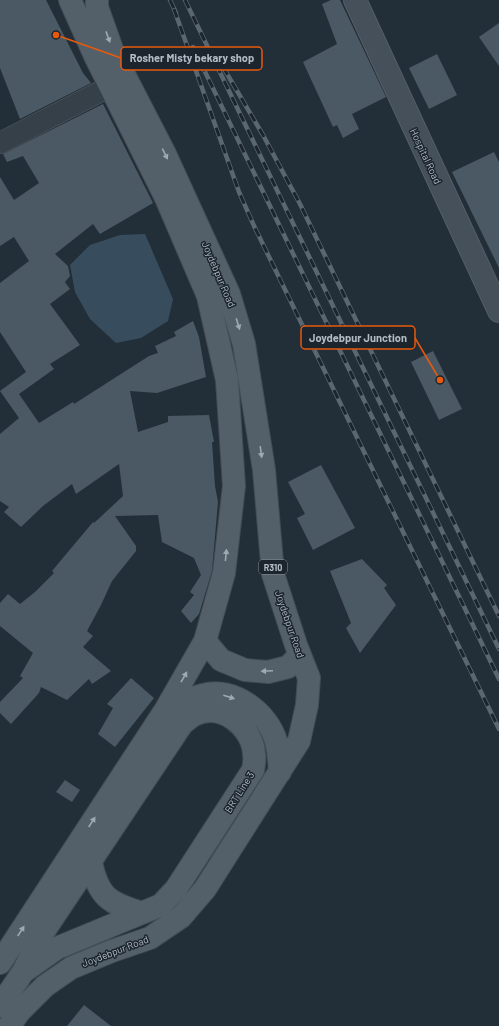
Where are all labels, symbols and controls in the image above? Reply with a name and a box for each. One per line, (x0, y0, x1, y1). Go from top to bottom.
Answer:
one-way arrow (105, 32, 111, 44)
callout: Rosher Misty bekary shop (121, 47, 262, 70)
text: Rosher Misty bekary shop (130, 51, 254, 64)
street label: Hospital Road (408, 126, 444, 186)
one-way arrow (161, 148, 168, 160)
street label: Joydebpur Road (200, 239, 238, 309)
one-way arrow (235, 319, 241, 331)
callout: Joydebpur Junction (301, 326, 415, 349)
text: Joydebpur Junction (309, 331, 407, 344)
one-way arrow (258, 446, 264, 458)
one-way arrow (223, 549, 230, 561)
road number: R310 (259, 560, 287, 574)
street label: Joydebpur Road (273, 589, 307, 659)
one-way arrow (260, 668, 273, 674)
one-way arrow (181, 671, 188, 682)
one-way arrow (224, 694, 236, 700)
street label: BRT Line 3 (222, 769, 256, 815)
one-way arrow (88, 817, 96, 827)
one-way arrow (17, 926, 25, 936)
street label: Joydebpur Road (80, 933, 150, 969)

